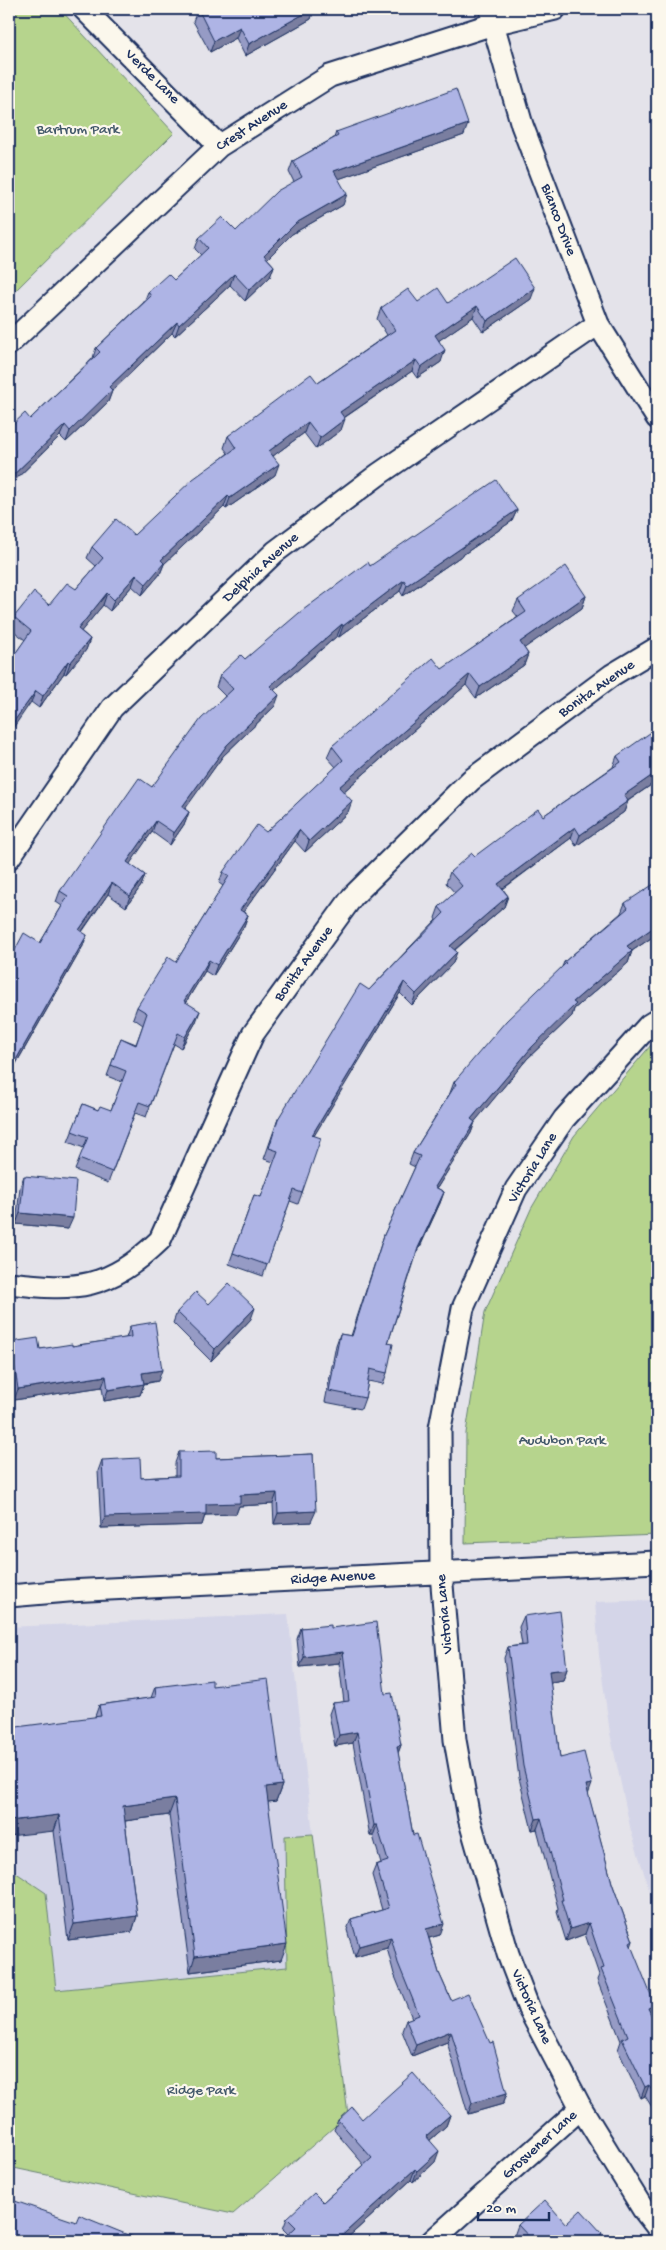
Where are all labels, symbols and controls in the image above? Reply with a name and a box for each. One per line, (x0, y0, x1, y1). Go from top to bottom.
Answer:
street label: Verde Lane (120, 45, 183, 108)
street label: Crest Avenue (213, 96, 291, 156)
park label: Bartrum Park (36, 121, 121, 139)
street label: Bianco Drive (536, 181, 580, 259)
street label: Delphia Avenue (218, 529, 303, 608)
street label: Bonita Avenue (555, 656, 639, 722)
street label: Bonita Avenue (270, 923, 338, 1006)
street label: Victoria Lane (504, 1129, 562, 1207)
park label: Audubon Park (519, 1432, 607, 1450)
street label: Ridge Avenue (290, 1567, 376, 1589)
street label: Victoria Lane (433, 1573, 458, 1655)
street label: Victoria Lane (506, 1966, 556, 2047)
park label: Ridge Park (167, 2082, 236, 2100)
street label: Grosvener Lane (499, 2106, 581, 2183)
scale bar (478, 2190, 550, 2222)
text: 20 m (486, 2200, 516, 2218)

